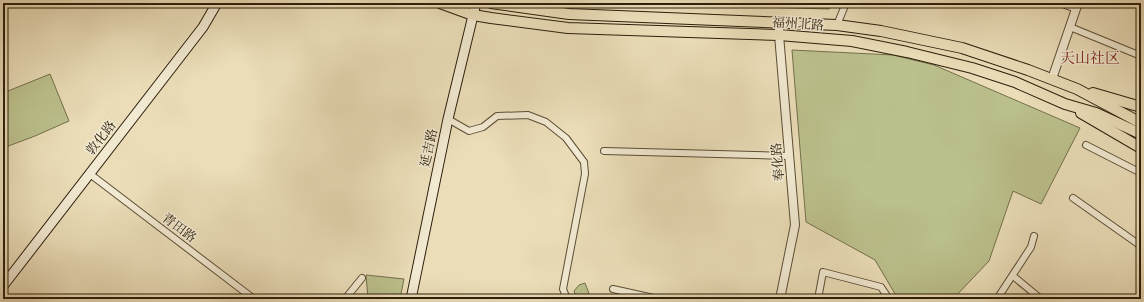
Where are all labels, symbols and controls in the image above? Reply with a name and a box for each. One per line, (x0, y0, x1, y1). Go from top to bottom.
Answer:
street label: 福州北路 (771, 13, 825, 35)
district label: 天山社区 (1060, 48, 1120, 68)
street label: 敦化路 (82, 117, 120, 159)
street label: 延吉路 (416, 127, 442, 169)
street label: 奉化路 (767, 142, 789, 182)
street label: 青田路 (158, 209, 200, 247)

